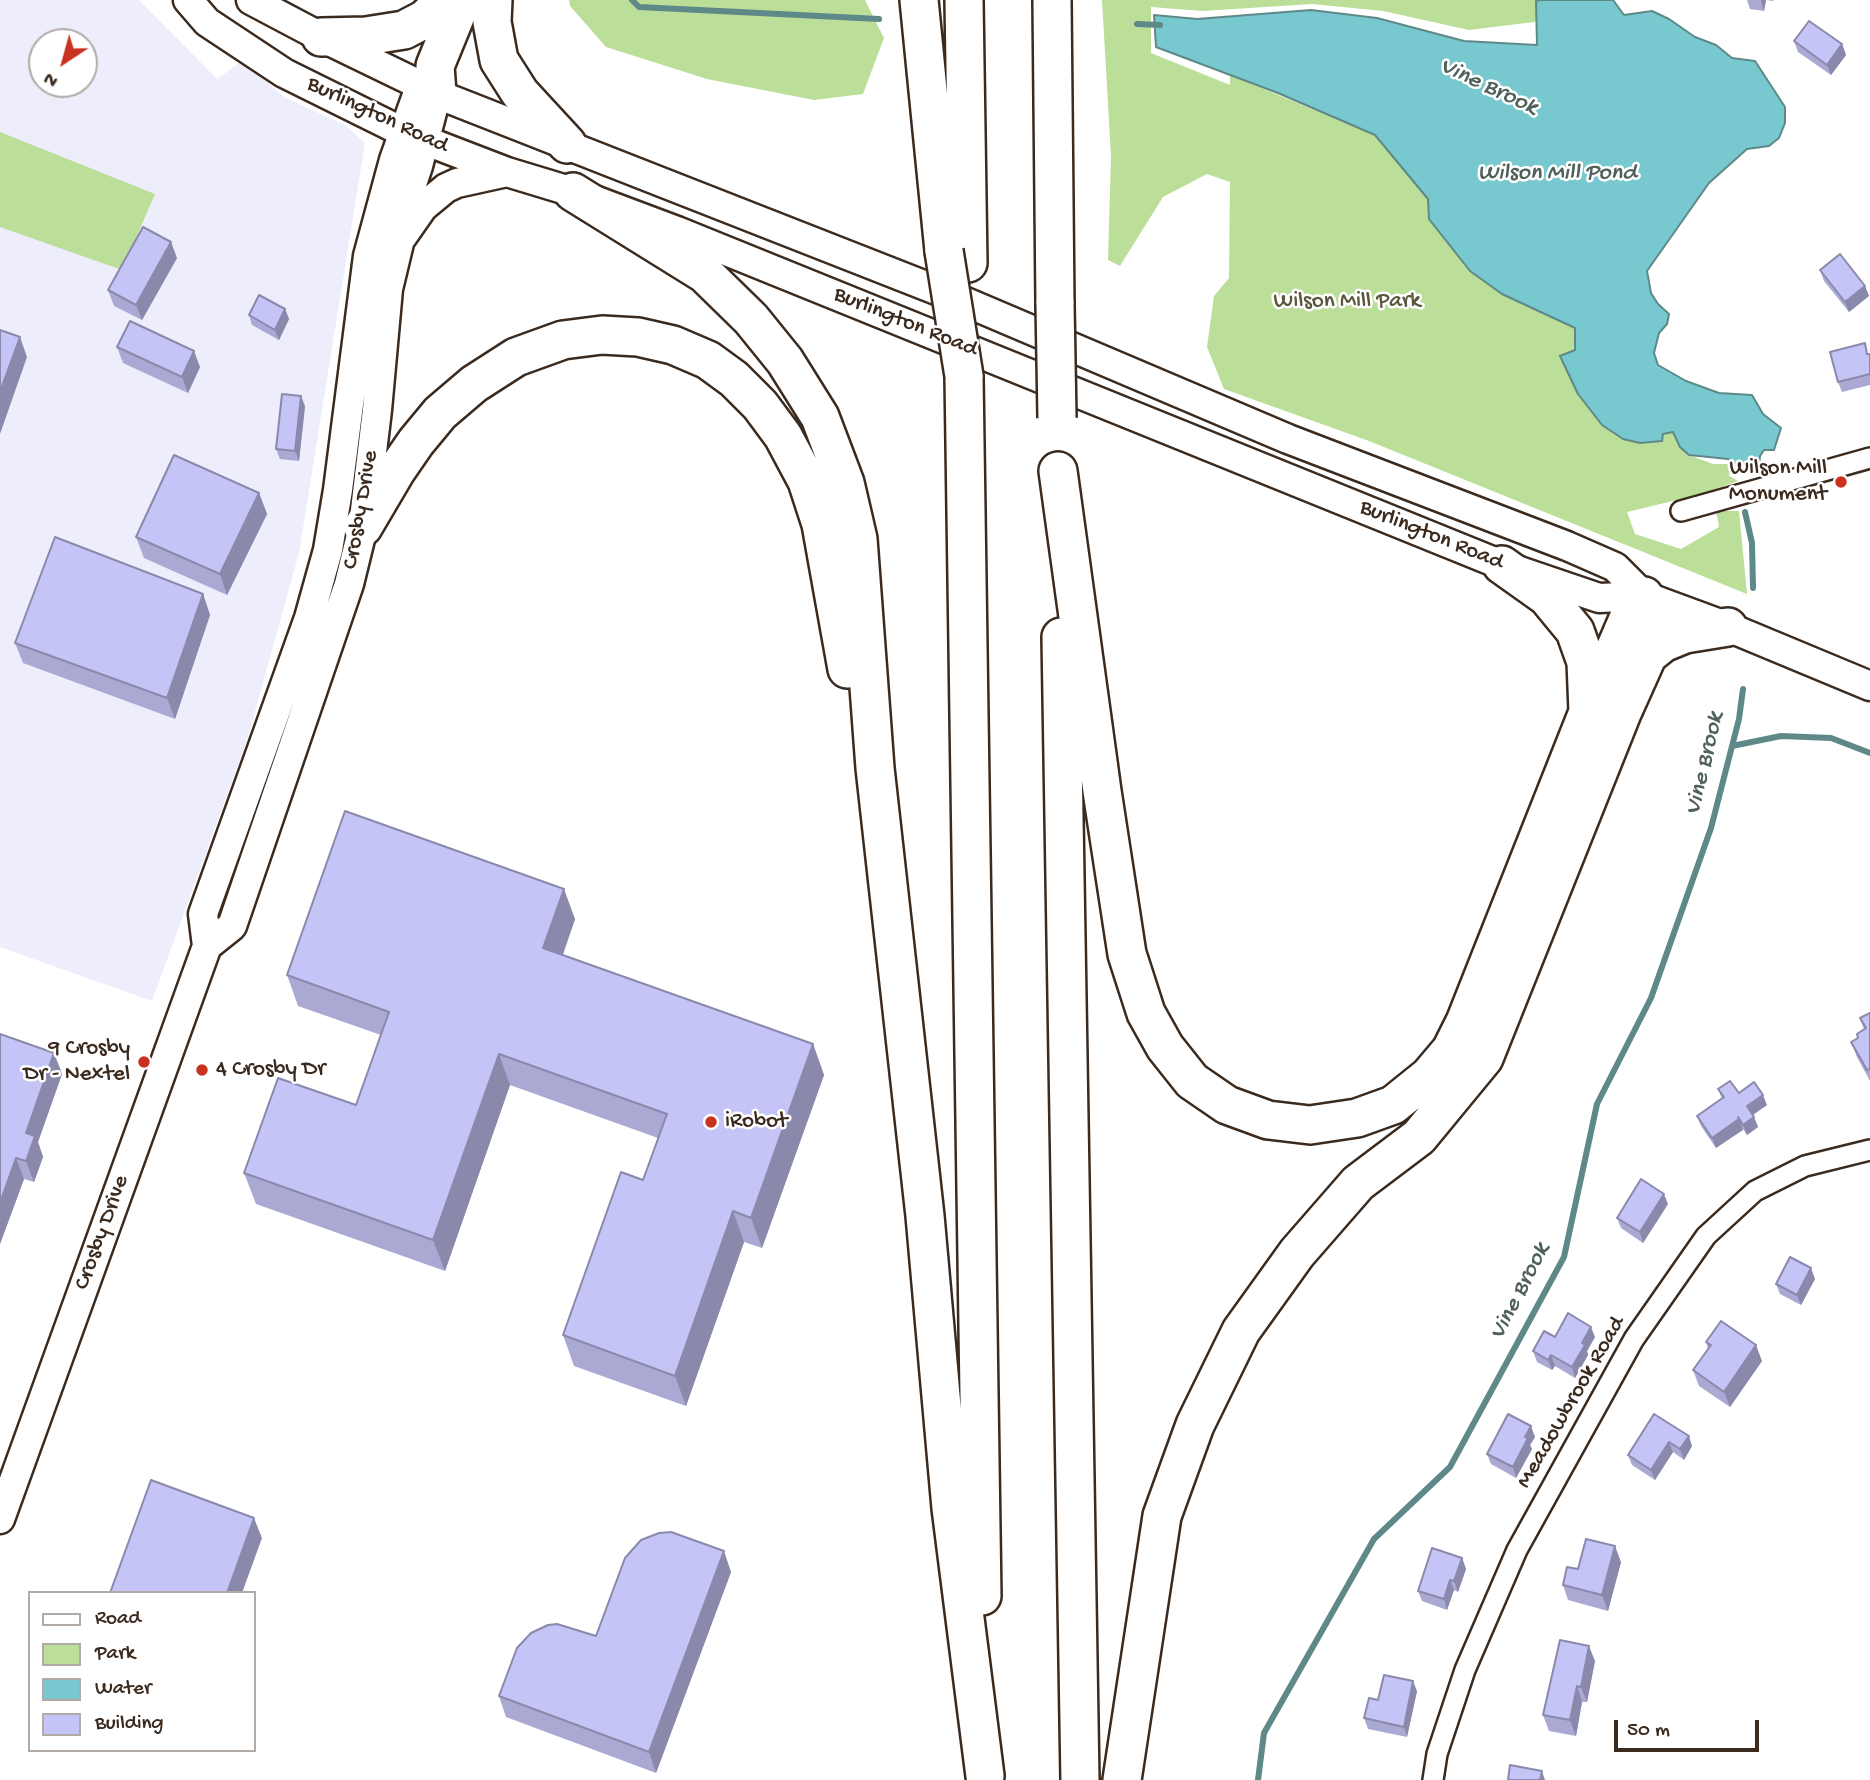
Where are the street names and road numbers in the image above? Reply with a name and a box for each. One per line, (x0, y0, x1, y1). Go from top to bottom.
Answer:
street label: Burlington Road (302, 71, 452, 161)
street label: Burlington Road (829, 282, 981, 364)
street label: Crosby Drive (338, 448, 386, 572)
street label: Burlington Road (1355, 495, 1507, 577)
street label: Crosby Drive (70, 1172, 136, 1294)
street label: Meadowbrook Road (1512, 1312, 1632, 1494)

